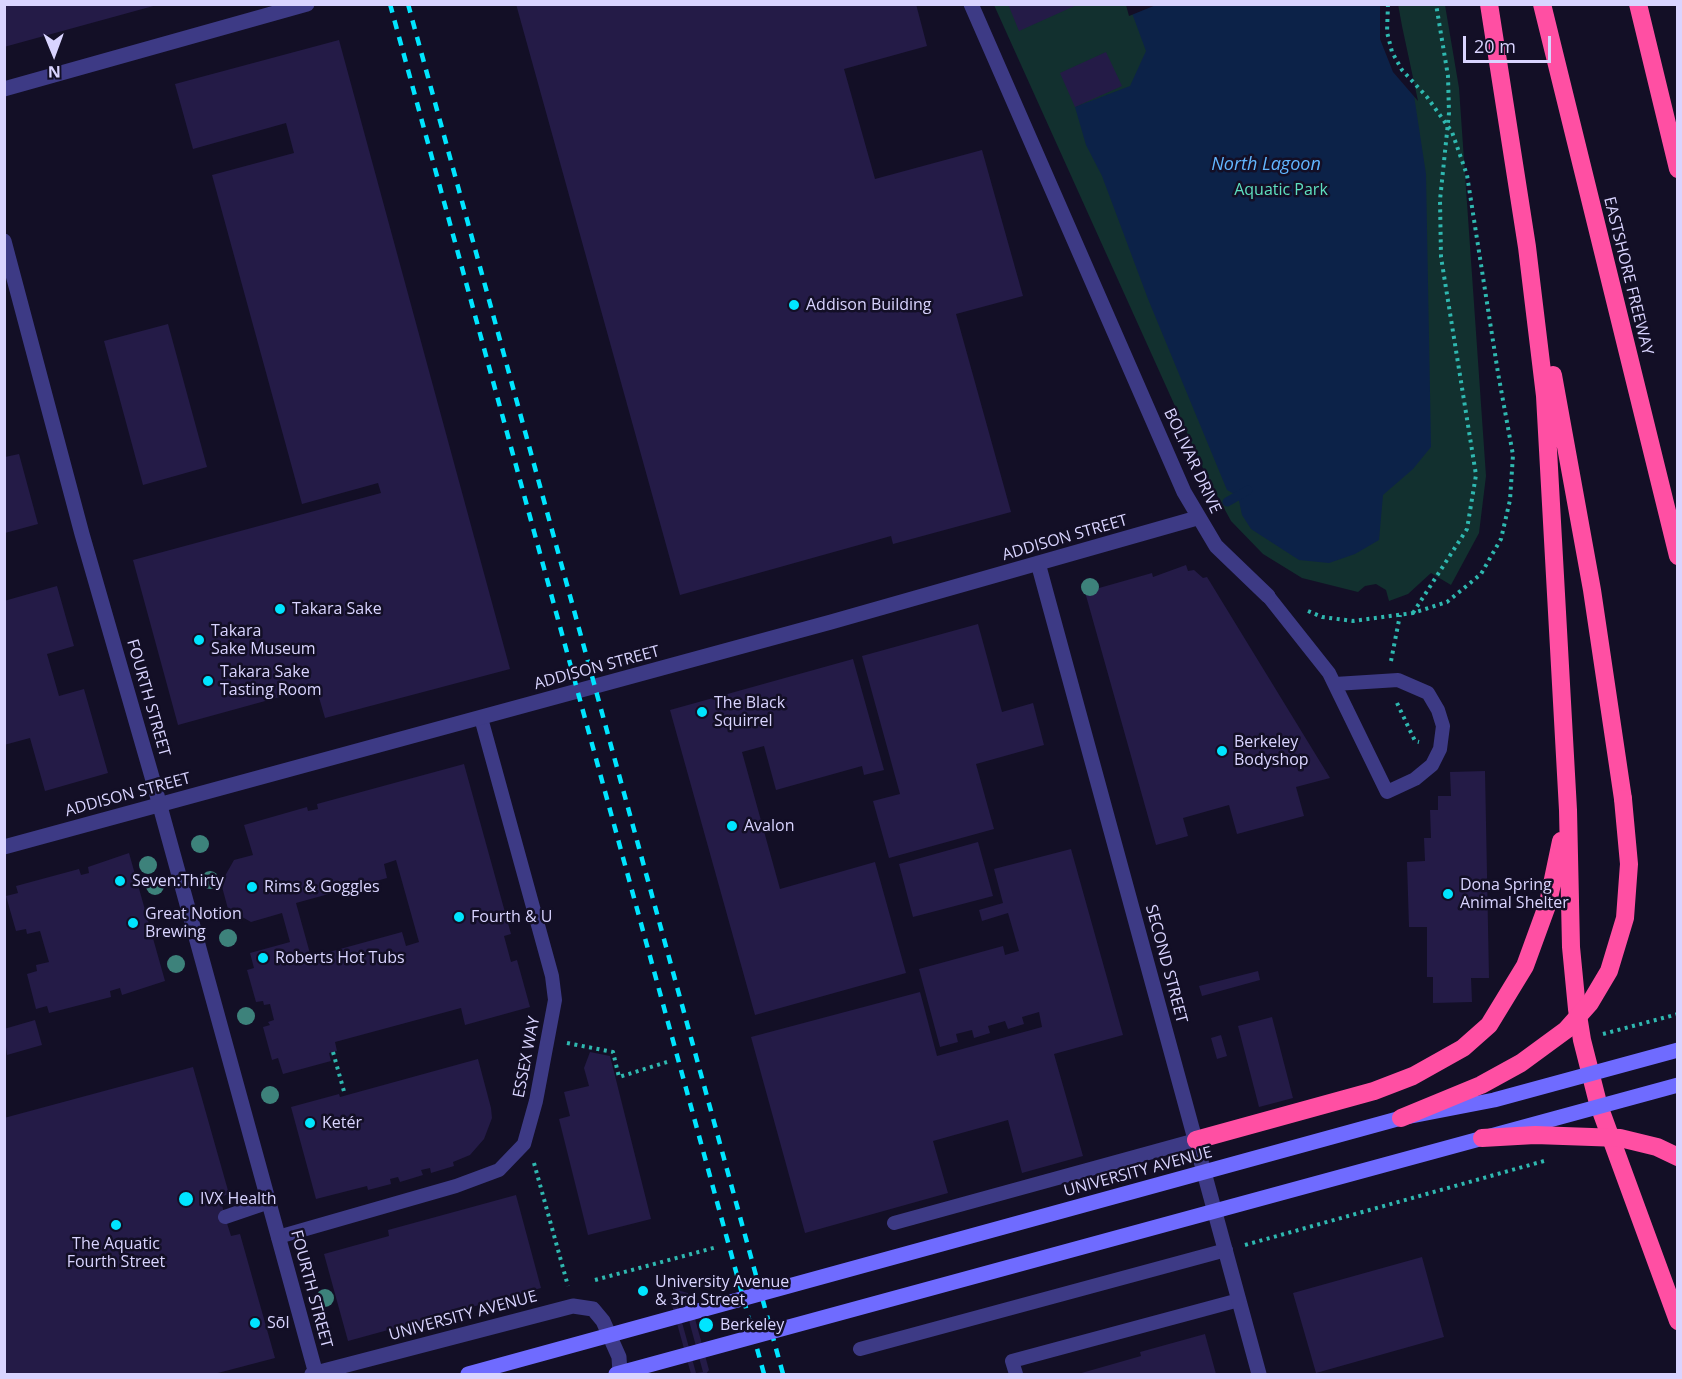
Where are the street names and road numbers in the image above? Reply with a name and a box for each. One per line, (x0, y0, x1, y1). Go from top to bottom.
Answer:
street label: EASTSHORE FREEWAY (1599, 195, 1657, 357)
street label: BOLIVAR DRIVE (1159, 405, 1225, 517)
street label: ADDISON STREET (1000, 511, 1130, 565)
street label: FOURTH STREET (122, 637, 174, 759)
street label: ADDISON STREET (532, 642, 662, 694)
street label: ADDISON STREET (63, 769, 193, 821)
street label: SECOND STREET (1141, 903, 1191, 1025)
street label: ESSEX WAY (510, 1015, 544, 1099)
street label: UNIVERSITY AVENUE (1062, 1143, 1214, 1201)
street label: FOURTH STREET (286, 1228, 336, 1350)
street label: UNIVERSITY AVENUE (387, 1287, 539, 1345)

